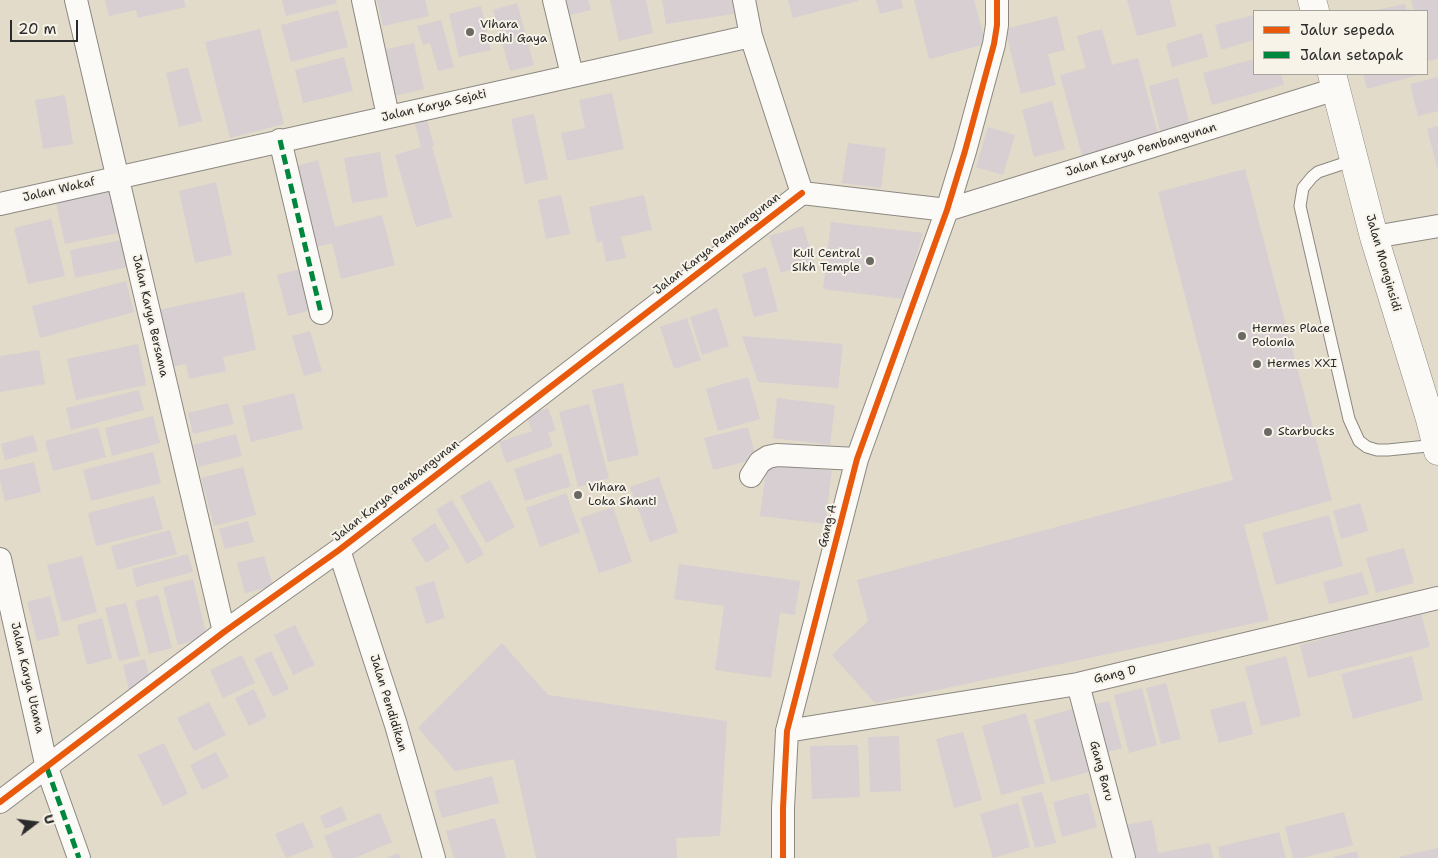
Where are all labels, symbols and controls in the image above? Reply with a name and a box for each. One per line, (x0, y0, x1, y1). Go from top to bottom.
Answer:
scale bar (12, 10, 80, 42)
legend (1253, 10, 1428, 75)
place label: Vihara Bodhi Gaya (480, 18, 547, 46)
text: 20 m (18, 19, 57, 39)
text: Jalur sepeda (1300, 20, 1394, 40)
marker: Vihara Bodhi Gaya (464, 26, 476, 38)
text: Jalan setapak (1300, 45, 1404, 65)
street label: Jalan Karya Sejati (380, 87, 488, 125)
street label: Jalan Karya Pembangunan (1064, 120, 1218, 180)
street label: Jalan Wakaf (21, 175, 97, 205)
street label: Jalan Karya Pembangunan (651, 190, 783, 298)
street label: Jalan Monginsidi (1362, 213, 1404, 313)
place label: Kuil Central Sikh Temple (792, 247, 860, 275)
street label: Jalan Karya Bersama (129, 253, 171, 379)
marker: Kuil Central Sikh Temple (864, 255, 876, 267)
place label: Hermes Place Polonia (1252, 322, 1330, 350)
marker: Hermes Place Polonia (1236, 330, 1248, 342)
place label: Hermes XXI (1267, 357, 1337, 371)
marker: Hermes XXI (1251, 358, 1263, 370)
place label: Starbucks (1278, 425, 1335, 439)
marker: Starbucks (1262, 426, 1274, 438)
street label: Jalan Karya Pembangunan (330, 437, 462, 545)
place label: Vihara Loka Shanti (588, 481, 657, 509)
marker: Vihara Loka Shanti (572, 489, 584, 501)
street label: Gang A (816, 503, 840, 549)
street label: Jalan Karya Utama (7, 621, 47, 735)
street label: Jalan Pendidikan (366, 653, 410, 753)
street label: Gang D (1092, 663, 1138, 687)
street label: Gang Baru (1086, 739, 1116, 803)
north arrow (10, 798, 60, 848)
text: U (40, 812, 59, 826)

